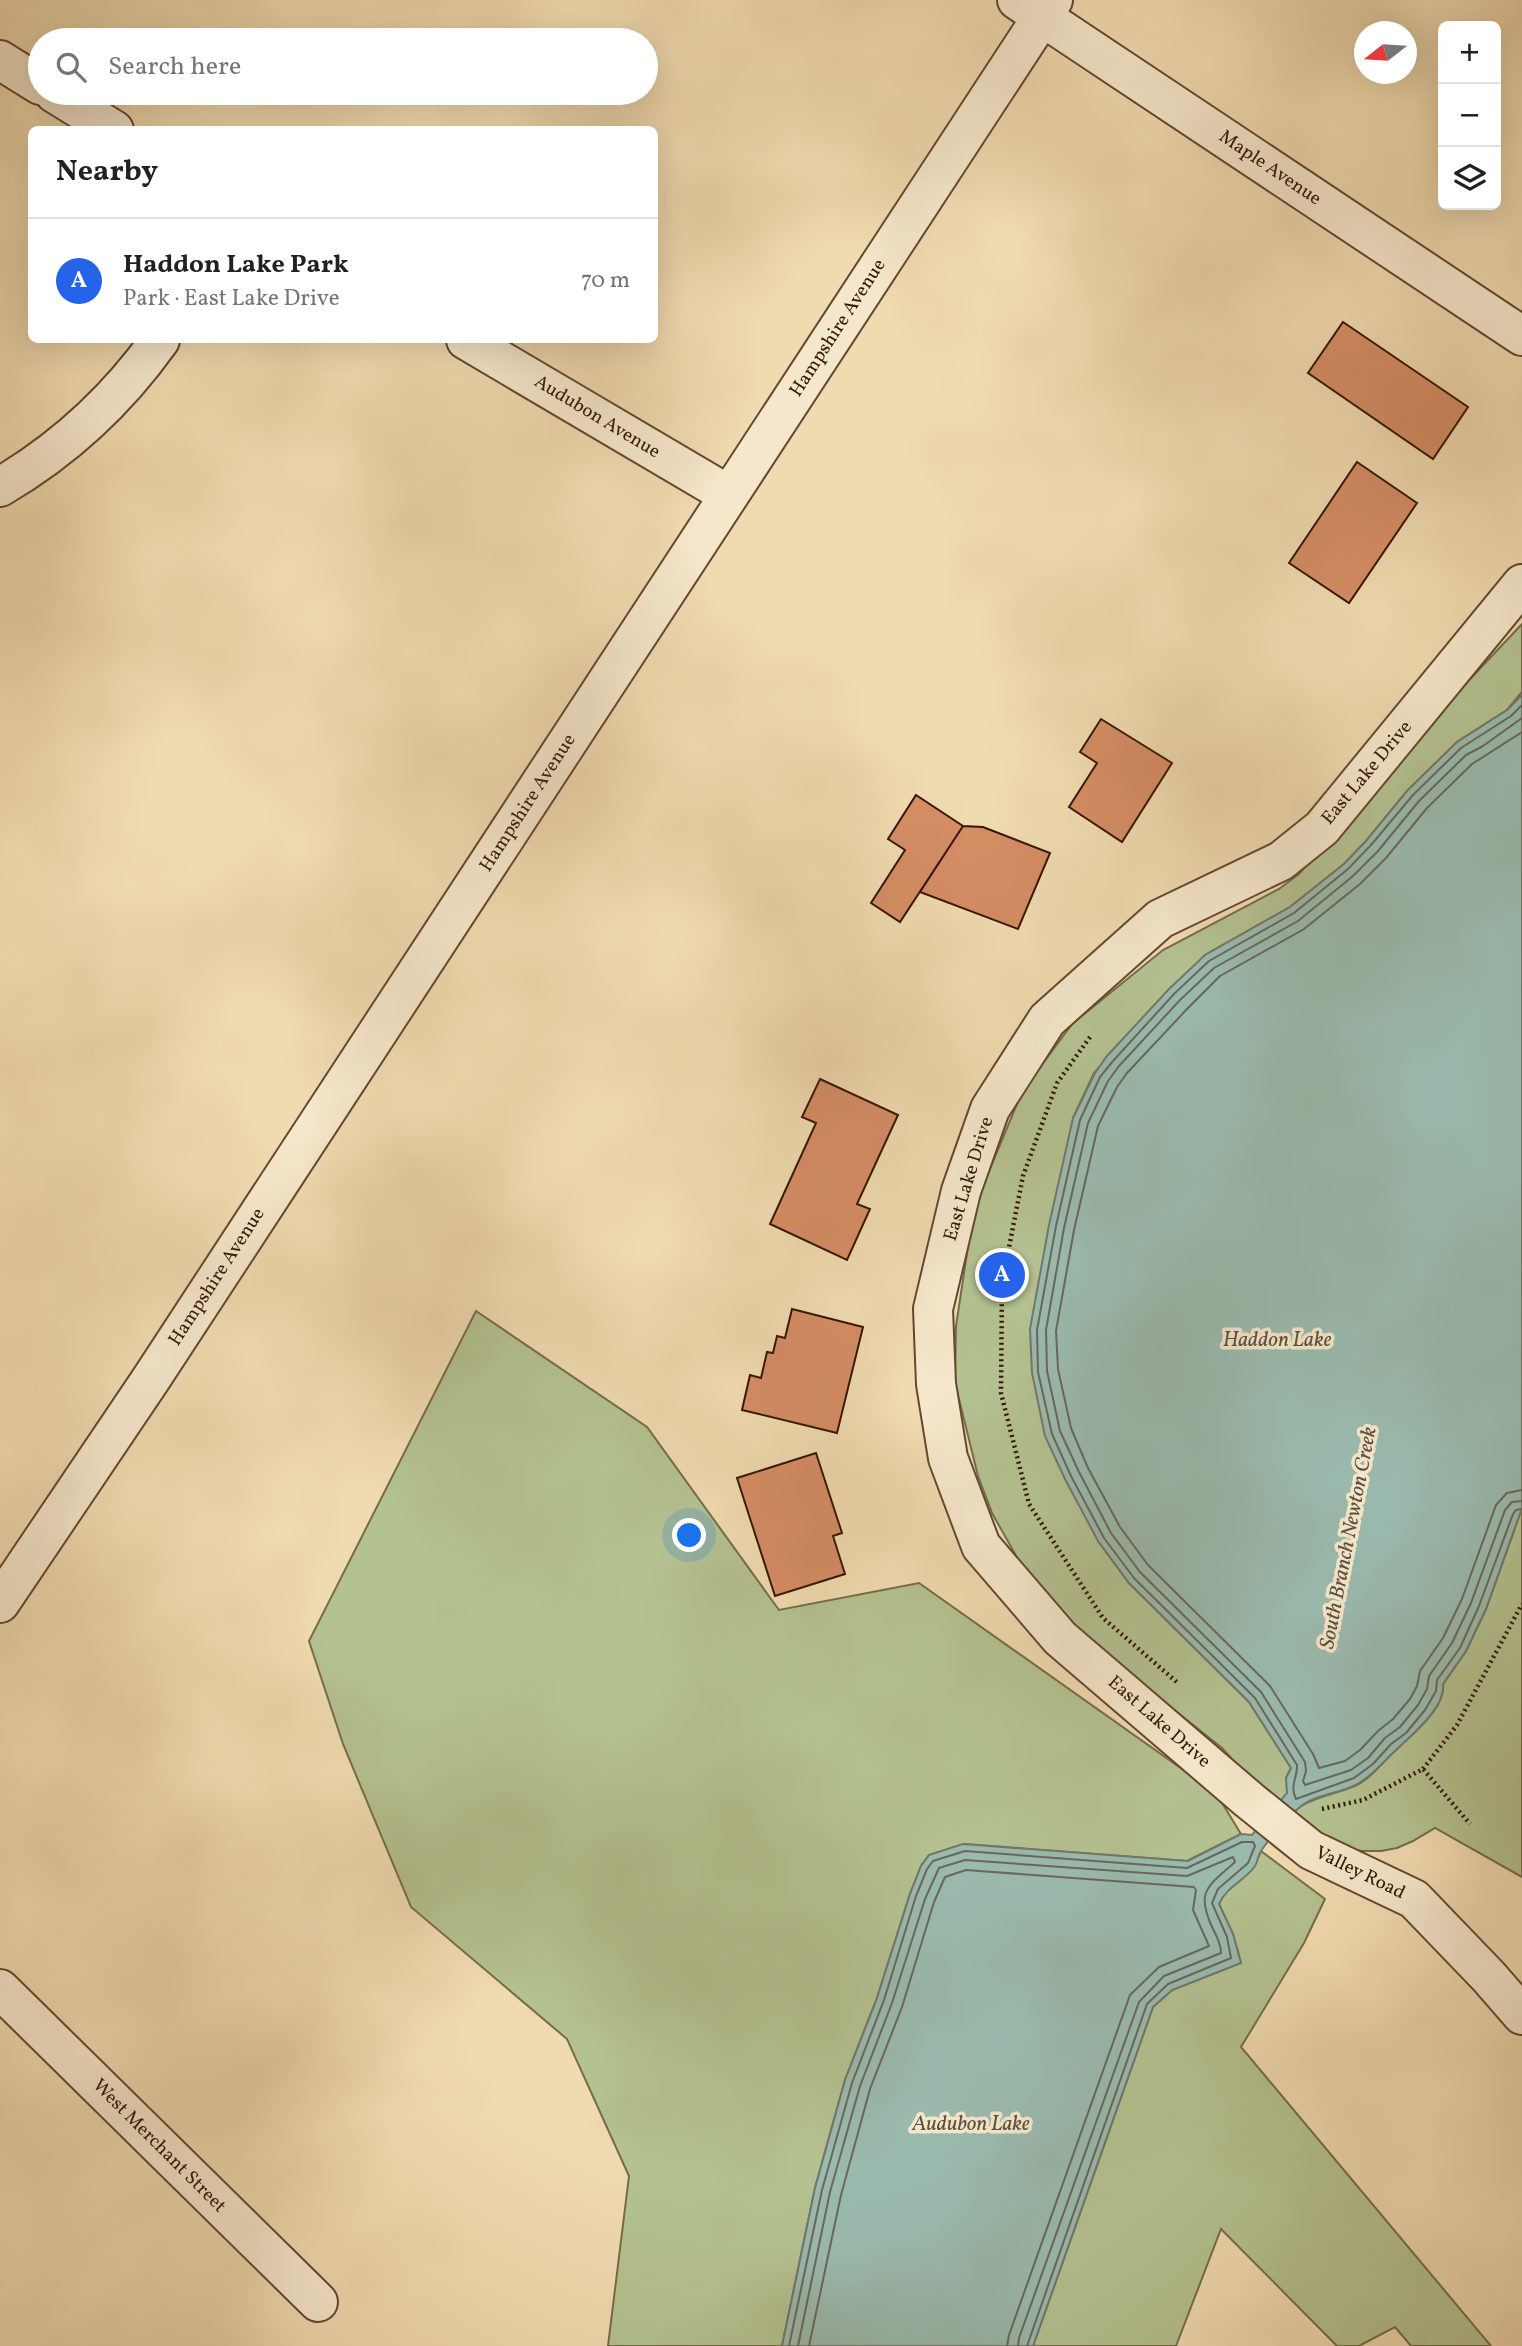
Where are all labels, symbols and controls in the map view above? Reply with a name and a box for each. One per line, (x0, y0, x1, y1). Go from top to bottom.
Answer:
north arrow (1354, 21, 1417, 84)
map controls (1438, 21, 1501, 210)
button: + (1438, 21, 1501, 84)
search box (28, 28, 658, 105)
icon: search (52, 48, 90, 86)
text: Search here (108, 49, 241, 85)
button: − (1438, 84, 1501, 147)
street label: Maple Avenue (1214, 124, 1326, 212)
button: layers (1438, 147, 1501, 210)
text: Nearby (56, 151, 158, 193)
text: Haddon Lake Park (123, 247, 349, 283)
street label: Hampshire Avenue (784, 254, 892, 402)
text: A (71, 265, 87, 297)
text: 70 m (581, 265, 630, 297)
text: Park · East Lake Drive (123, 283, 340, 315)
street label: Audubon Avenue (529, 369, 665, 465)
street label: East Lake Drive (1316, 715, 1418, 831)
street label: Hampshire Avenue (474, 729, 582, 877)
street label: East Lake Drive (938, 1114, 1000, 1244)
street label: Hampshire Avenue (163, 1203, 271, 1351)
pin: A (979, 1249, 1025, 1301)
water label: Haddon Lake (1223, 1326, 1332, 1355)
water label: South Branch Newton Creek (1313, 1424, 1385, 1652)
your location (672, 1518, 706, 1552)
street label: East Lake Drive (1102, 1670, 1216, 1774)
street label: Valley Road (1311, 1840, 1409, 1906)
street label: West Merchant Street (86, 2073, 232, 2219)
water label: Audubon Lake (911, 2110, 1030, 2139)

